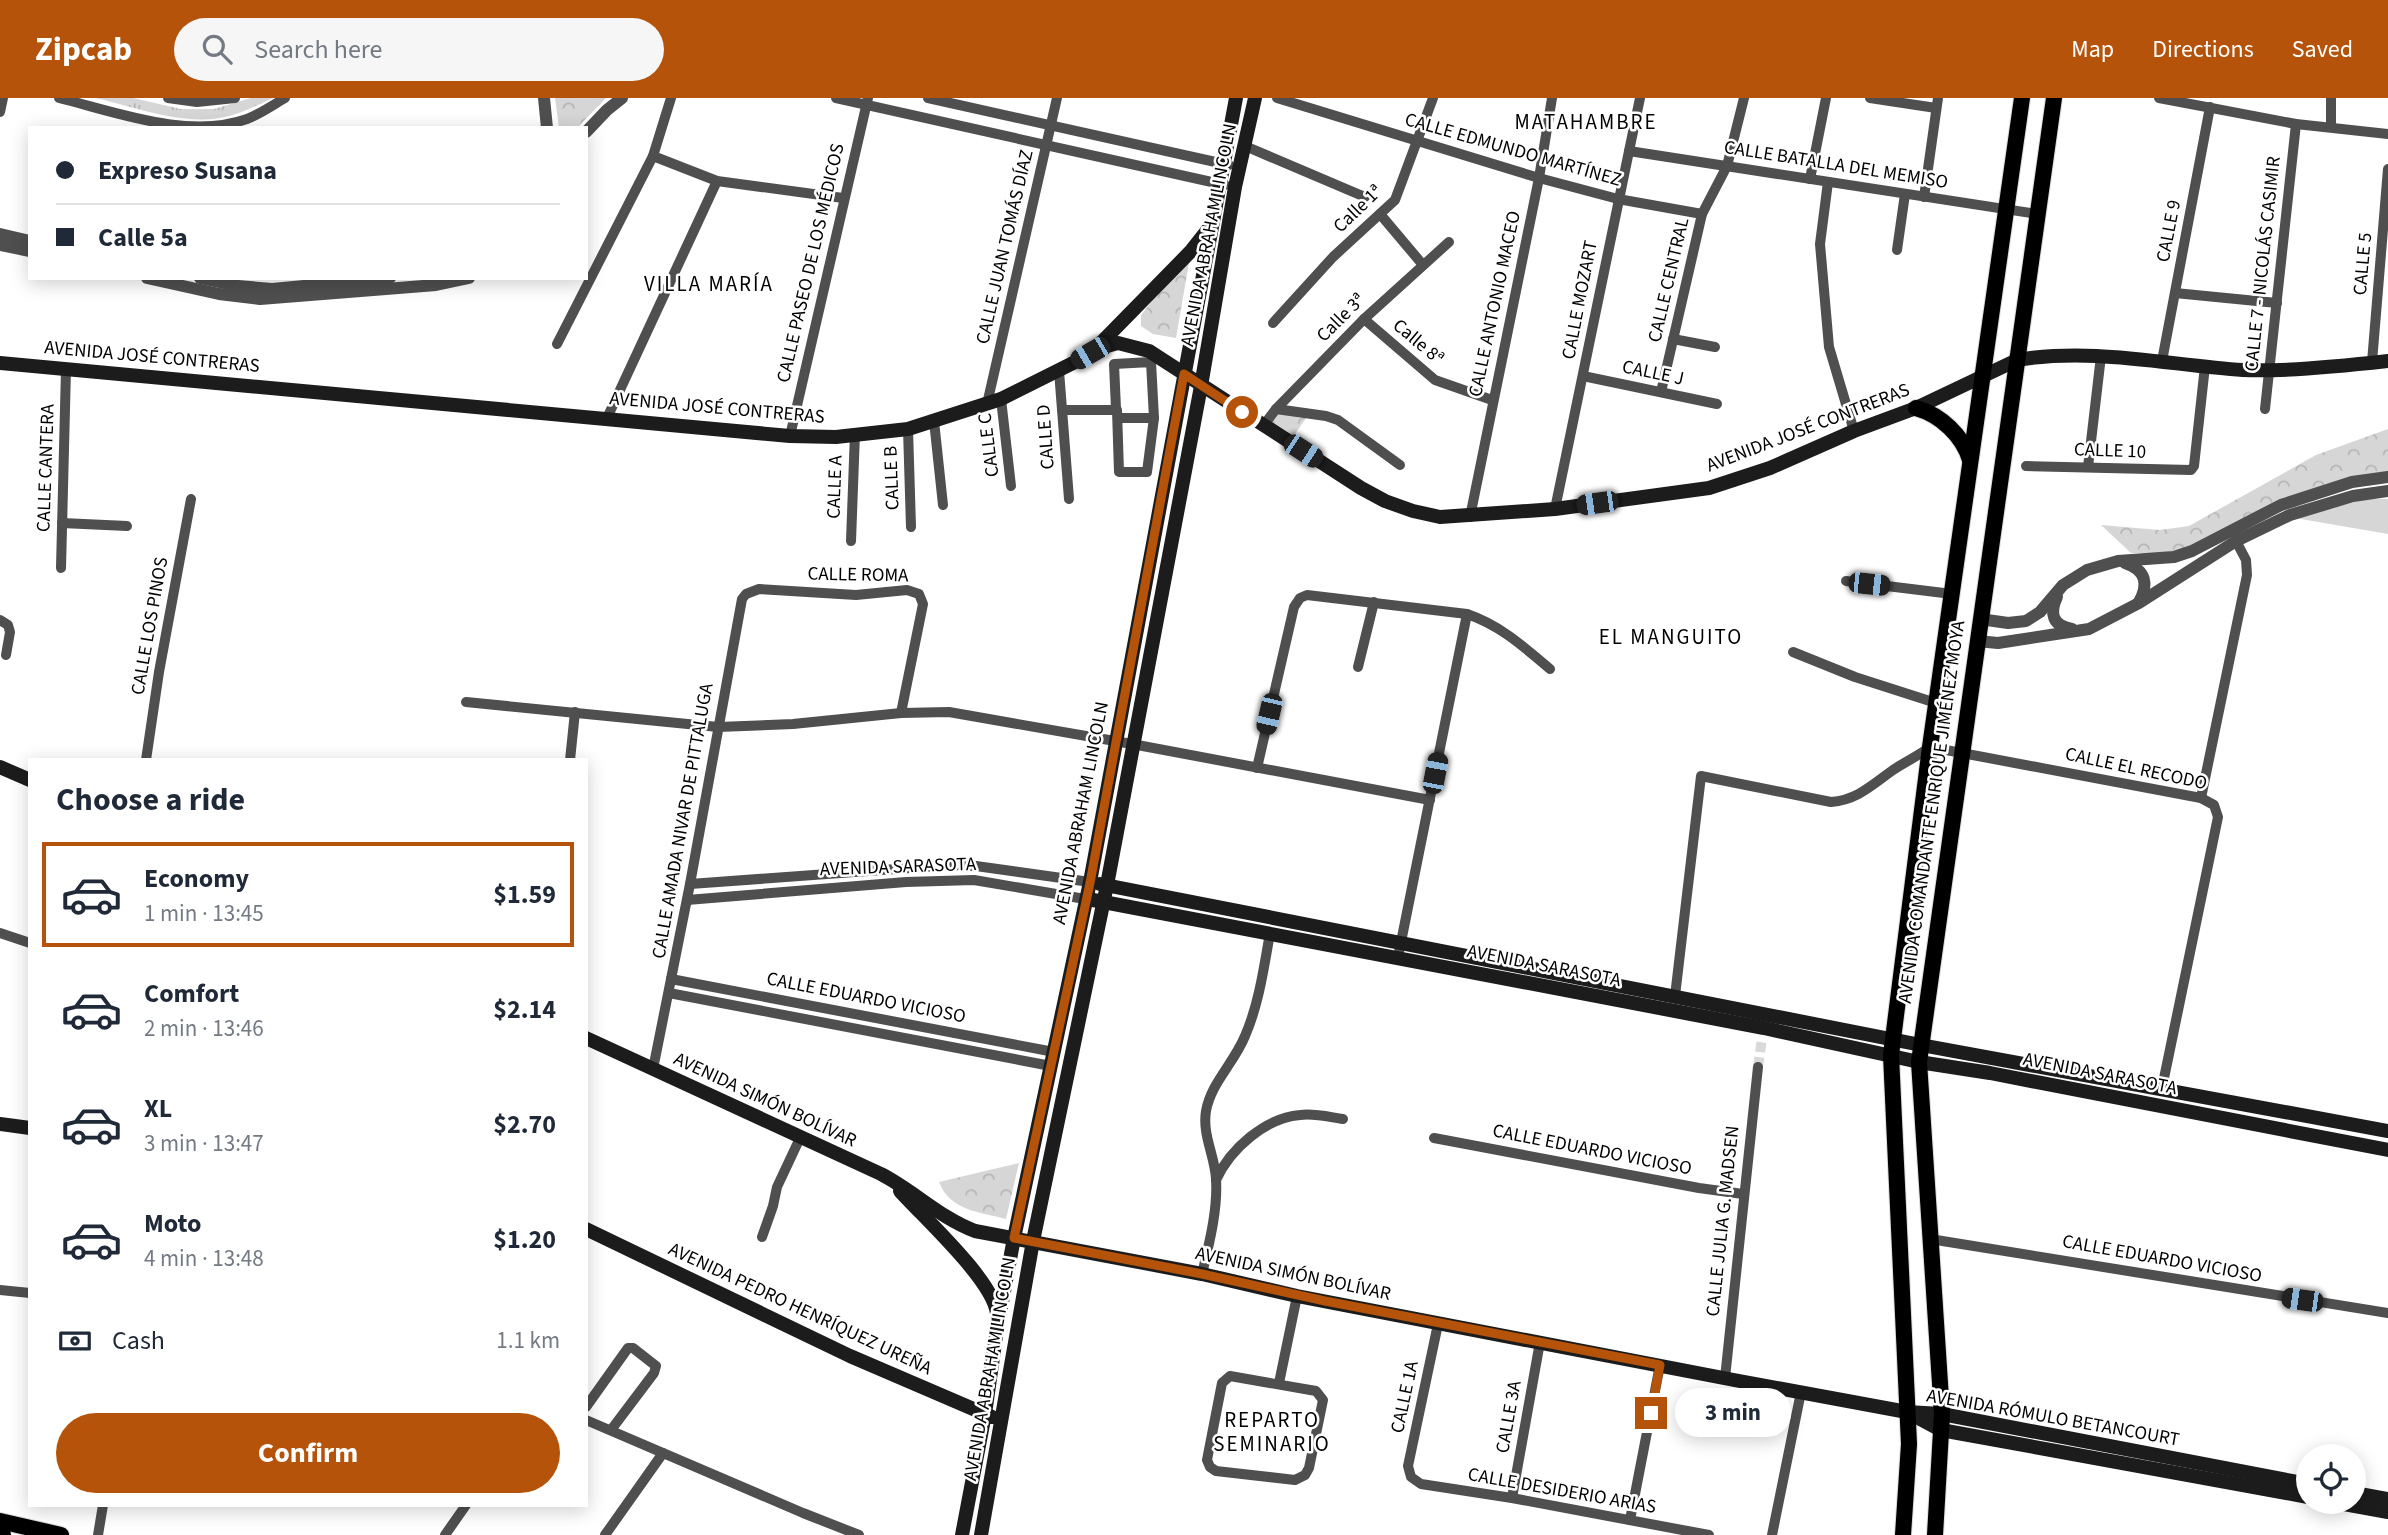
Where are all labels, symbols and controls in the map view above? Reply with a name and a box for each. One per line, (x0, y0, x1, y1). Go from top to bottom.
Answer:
search box (174, 18, 664, 81)
text: Zipcab (35, 26, 132, 73)
icon: search (198, 30, 236, 68)
text: Search here (254, 31, 382, 68)
text: Map (2071, 32, 2114, 67)
text: Directions (2152, 32, 2254, 67)
text: Saved (2292, 32, 2353, 67)
street label: CALLE EDMUNDO MARTÍNEZ (1402, 106, 1624, 194)
district label: MATAHAMBRE (1514, 107, 1658, 137)
street label: AVENIDA ABRAHAM LINCOLN (1174, 121, 1244, 349)
street label: CALLE BATALLA DEL MEMISO (1722, 134, 1950, 196)
street label: CALLE PASEO DE LOS MÉDICOS (770, 141, 852, 385)
street label: CALLE JUAN TOMÁS DÍAZ (970, 147, 1040, 347)
text: Expreso Susana (98, 152, 277, 189)
street label: CALLE 7 - NICOLÁS CASIMIR (2238, 155, 2288, 373)
street label: Calle 1ª (1327, 179, 1389, 239)
street label: CALLE 9 (2150, 198, 2188, 264)
street label: CALLE ANTONIO MACEO (1462, 208, 1528, 400)
street label: CALLE CENTRAL (1642, 215, 1696, 345)
text: Calle 5a (98, 219, 188, 256)
street label: CALLE 5 (2347, 231, 2379, 297)
street label: CALLE MOZART (1555, 238, 1605, 362)
district label: VILLA MARÍA (644, 269, 774, 299)
street label: Calle 3ª (1310, 287, 1372, 349)
street label: Calle 8ª (1387, 313, 1449, 371)
car (1067, 333, 1114, 373)
street label: AVENIDA JOSÉ CONTRERAS (43, 334, 261, 380)
street label: CALLE J (1620, 353, 1686, 393)
street label: AVENIDA JOSÉ CONTRERAS (1702, 377, 1914, 479)
street label: AVENIDA JOSÉ CONTRERAS (608, 385, 826, 431)
route start (1226, 396, 1258, 428)
street label: CALLE CANTERA (30, 403, 62, 533)
street label: CALLE D (1030, 404, 1062, 470)
street label: CALLE C (972, 411, 1006, 479)
car (1280, 431, 1327, 471)
street label: CALLE 10 (2073, 436, 2147, 466)
street label: CALLE B (877, 445, 907, 511)
street label: CALLE A (820, 454, 850, 519)
car (1575, 490, 1620, 516)
street label: CALLE LOS PINOS (125, 555, 175, 697)
street label: CALLE ROMA (807, 561, 909, 589)
car (1848, 571, 1891, 597)
street label: AVENIDA COMANDANTE ENRIQUE JIMÉNEZ MOYA (1892, 618, 1972, 1005)
district label: EL MANGUITO (1599, 622, 1743, 652)
street label: CALLE AMADA NIVAR DE PITTALUGA (645, 680, 721, 961)
car (1255, 691, 1284, 737)
street label: AVENIDA ABRAHAM LINCOLN (1046, 699, 1116, 927)
street label: CALLE EL RECODO (2062, 741, 2210, 797)
car (1421, 750, 1450, 796)
text: Choose a ride (56, 777, 245, 823)
street label: AVENIDA SARASOTA (819, 851, 977, 883)
text: Economy (144, 860, 249, 897)
icon: car (60, 863, 123, 926)
text: $1.59 (493, 876, 556, 913)
text: 1 min · 13:45 (144, 897, 264, 930)
street label: AVENIDA SARASOTA (1465, 938, 1624, 994)
street label: CALLE EDUARDO VICIOSO (764, 965, 968, 1031)
text: Comfort (144, 975, 239, 1012)
icon: car (60, 978, 123, 1041)
text: $2.14 (493, 991, 556, 1028)
text: 2 min · 13:46 (144, 1012, 264, 1045)
street label: AVENIDA SIMÓN BOLÍVAR (669, 1046, 861, 1154)
street label: AVENIDA SARASOTA (2021, 1046, 2180, 1102)
text: XL (144, 1090, 172, 1127)
icon: car (60, 1093, 123, 1156)
text: $2.70 (493, 1106, 556, 1143)
street label: CALLE EDUARDO VICIOSO (1490, 1117, 1694, 1183)
street label: CALLE JULIA G. MADSEN (1700, 1124, 1746, 1318)
text: 3 min · 13:47 (144, 1127, 264, 1160)
text: Moto (144, 1205, 201, 1242)
icon: car (60, 1208, 123, 1271)
text: $1.20 (493, 1221, 556, 1258)
street label: CALLE EDUARDO VICIOSO (2060, 1228, 2264, 1290)
street label: AVENIDA PEDRO HENRÍQUEZ UREÑA (664, 1236, 937, 1382)
street label: AVENIDA SIMÓN BOLÍVAR (1193, 1240, 1393, 1308)
text: 4 min · 13:48 (144, 1242, 264, 1275)
street label: AVENIDA ABRAHAM LINCOLN (957, 1255, 1023, 1483)
car (2280, 1287, 2325, 1313)
icon: cash (56, 1322, 94, 1360)
text: Cash (112, 1322, 165, 1359)
text: 1.1 km (496, 1324, 560, 1357)
street label: CALLE 1A (1384, 1358, 1426, 1436)
street label: CALLE 3A (1489, 1378, 1529, 1455)
street label: AVENIDA RÓMULO BETANCOURT (1924, 1382, 2182, 1454)
callout: 3 min (1676, 1388, 1791, 1438)
text: 3 min (1705, 1396, 1761, 1429)
route end (1635, 1397, 1667, 1429)
district label: REPARTO SEMINARIO (1213, 1405, 1331, 1459)
button: Confirm (56, 1413, 560, 1493)
map controls (2296, 1444, 2366, 1514)
button: locate (2296, 1444, 2366, 1514)
street label: CALLE DESIDERIO ARIAS (1466, 1461, 1658, 1521)

